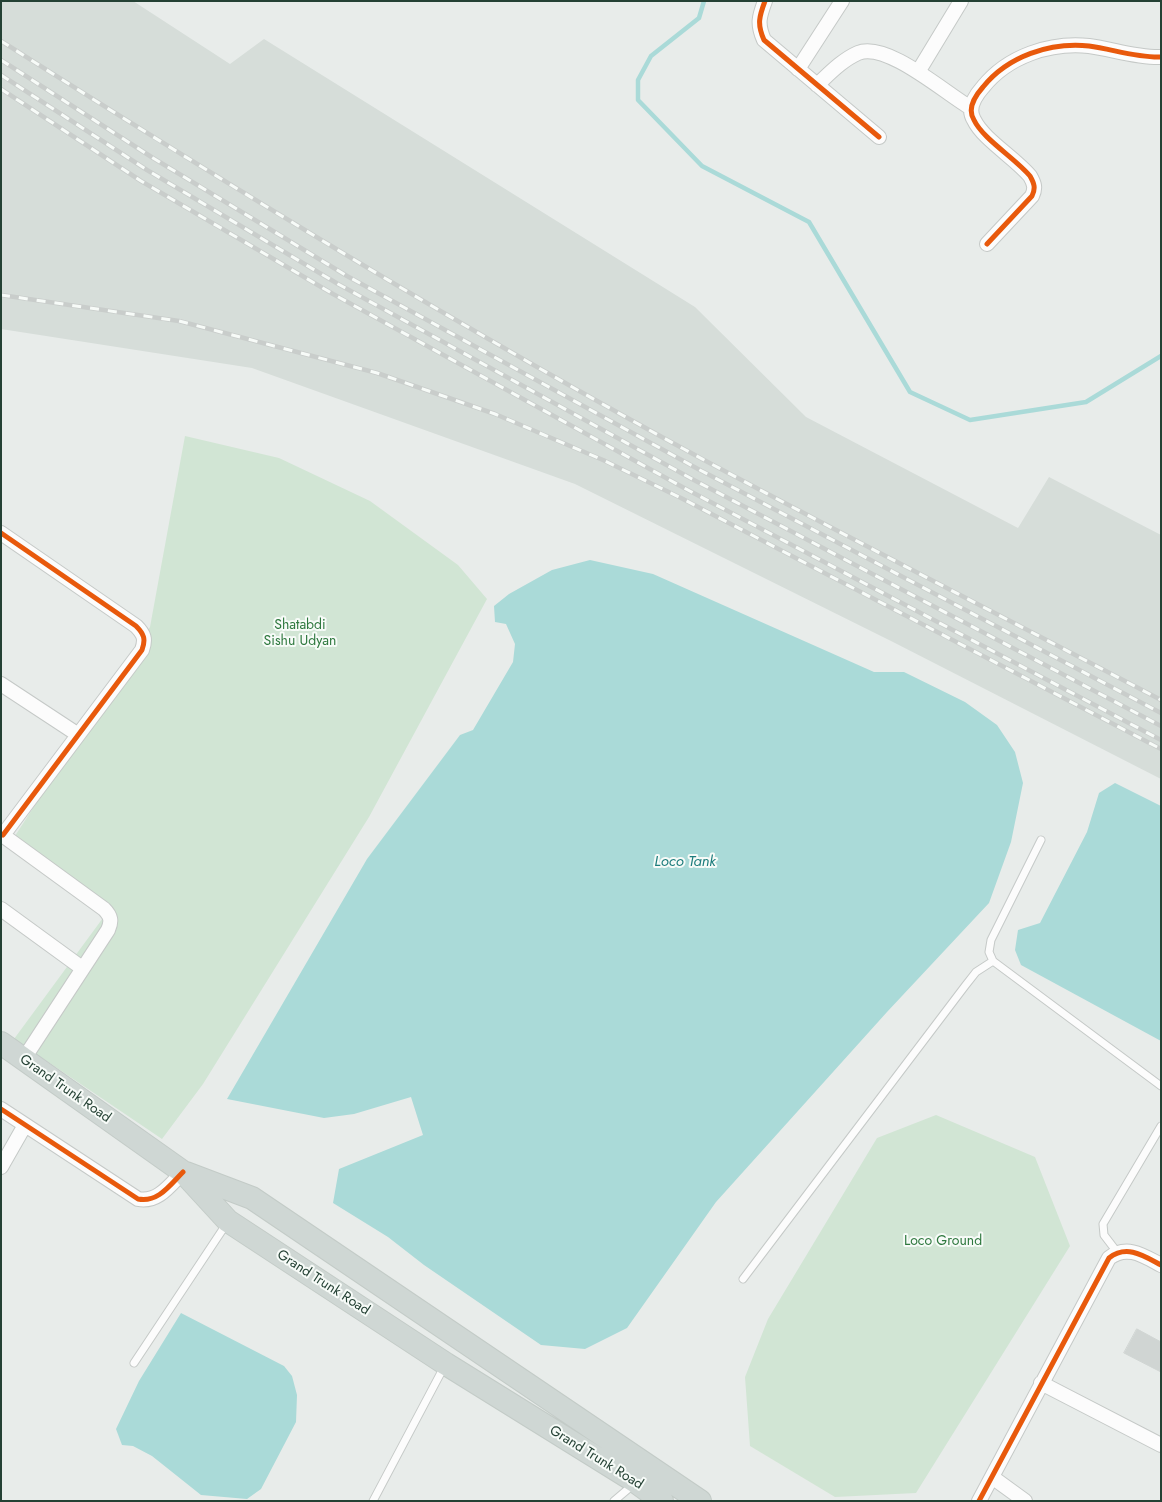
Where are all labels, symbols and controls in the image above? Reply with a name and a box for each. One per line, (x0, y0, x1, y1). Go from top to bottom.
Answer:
park label: Shatabdi Sishu Udyan (264, 618, 336, 650)
water label: Loco Tank (654, 853, 716, 871)
street label: Grand Trunk Road (16, 1051, 114, 1127)
park label: Loco Ground (904, 1234, 982, 1250)
street label: Grand Trunk Road (273, 1247, 373, 1319)
street label: Grand Trunk Road (546, 1422, 646, 1494)

